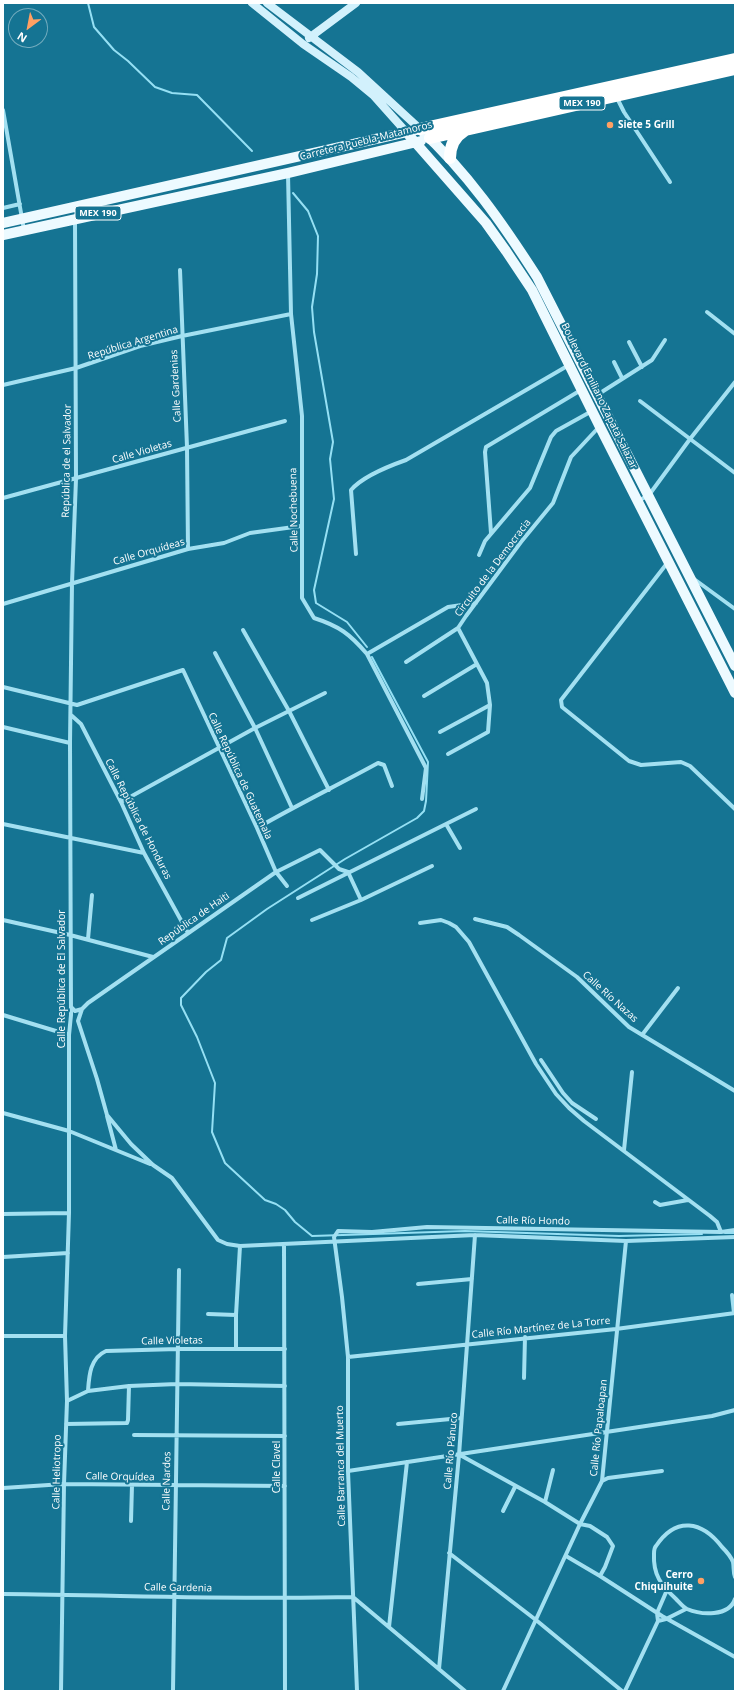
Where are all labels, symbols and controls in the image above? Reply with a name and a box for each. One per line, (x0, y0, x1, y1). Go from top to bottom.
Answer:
north arrow (8, 8, 48, 48)
text: N (14, 29, 30, 46)
road number: MEX 190 (559, 96, 605, 110)
street label: Carretera Puebla-Matamoros (299, 119, 433, 163)
place label: Siete 5 Grill (618, 119, 675, 131)
marker: Siete 5 Grill (605, 120, 615, 130)
road number: MEX 190 (75, 206, 121, 220)
street label: Boulevard Emiliano Zapata Salazar (558, 321, 640, 471)
street label: República Argentina (87, 324, 179, 362)
street label: Calle Gardenias (168, 349, 184, 423)
street label: República de el Salvador (60, 404, 74, 518)
street label: Calle Violetas (111, 438, 173, 466)
street label: Calle Nochebuena (287, 468, 301, 552)
street label: Circuito de la Democracia (452, 517, 534, 619)
street label: Calle Orquídeas (112, 536, 186, 568)
street label: Calle República de Guatemala (205, 711, 275, 841)
street label: Calle República de Honduras (102, 757, 174, 881)
street label: República de Haiti (156, 890, 232, 948)
street label: Calle República de El Salvador (56, 910, 68, 1048)
street label: Calle Río Nazas (580, 969, 640, 1025)
street label: Calle Río Hondo (496, 1214, 570, 1228)
street label: Calle Río Martínez de La Torre (471, 1315, 611, 1341)
street label: Calle Violetas (141, 1334, 203, 1348)
street label: Calle Río Papaloapan (588, 1379, 610, 1477)
street label: Calle Barranca del Muerto (334, 1405, 348, 1527)
street label: Calle Río Pánuco (442, 1412, 460, 1490)
street label: Calle Heliotropo (50, 1434, 64, 1510)
street label: Calle Clavel (271, 1441, 283, 1493)
street label: Calle Nardos (160, 1451, 174, 1511)
street label: Calle Orquídea (85, 1470, 155, 1484)
place label: Cerro Chiquihuite (635, 1569, 693, 1592)
marker: Cerro Chiquihuite (696, 1576, 706, 1586)
street label: Calle Gardenia (144, 1581, 212, 1595)

